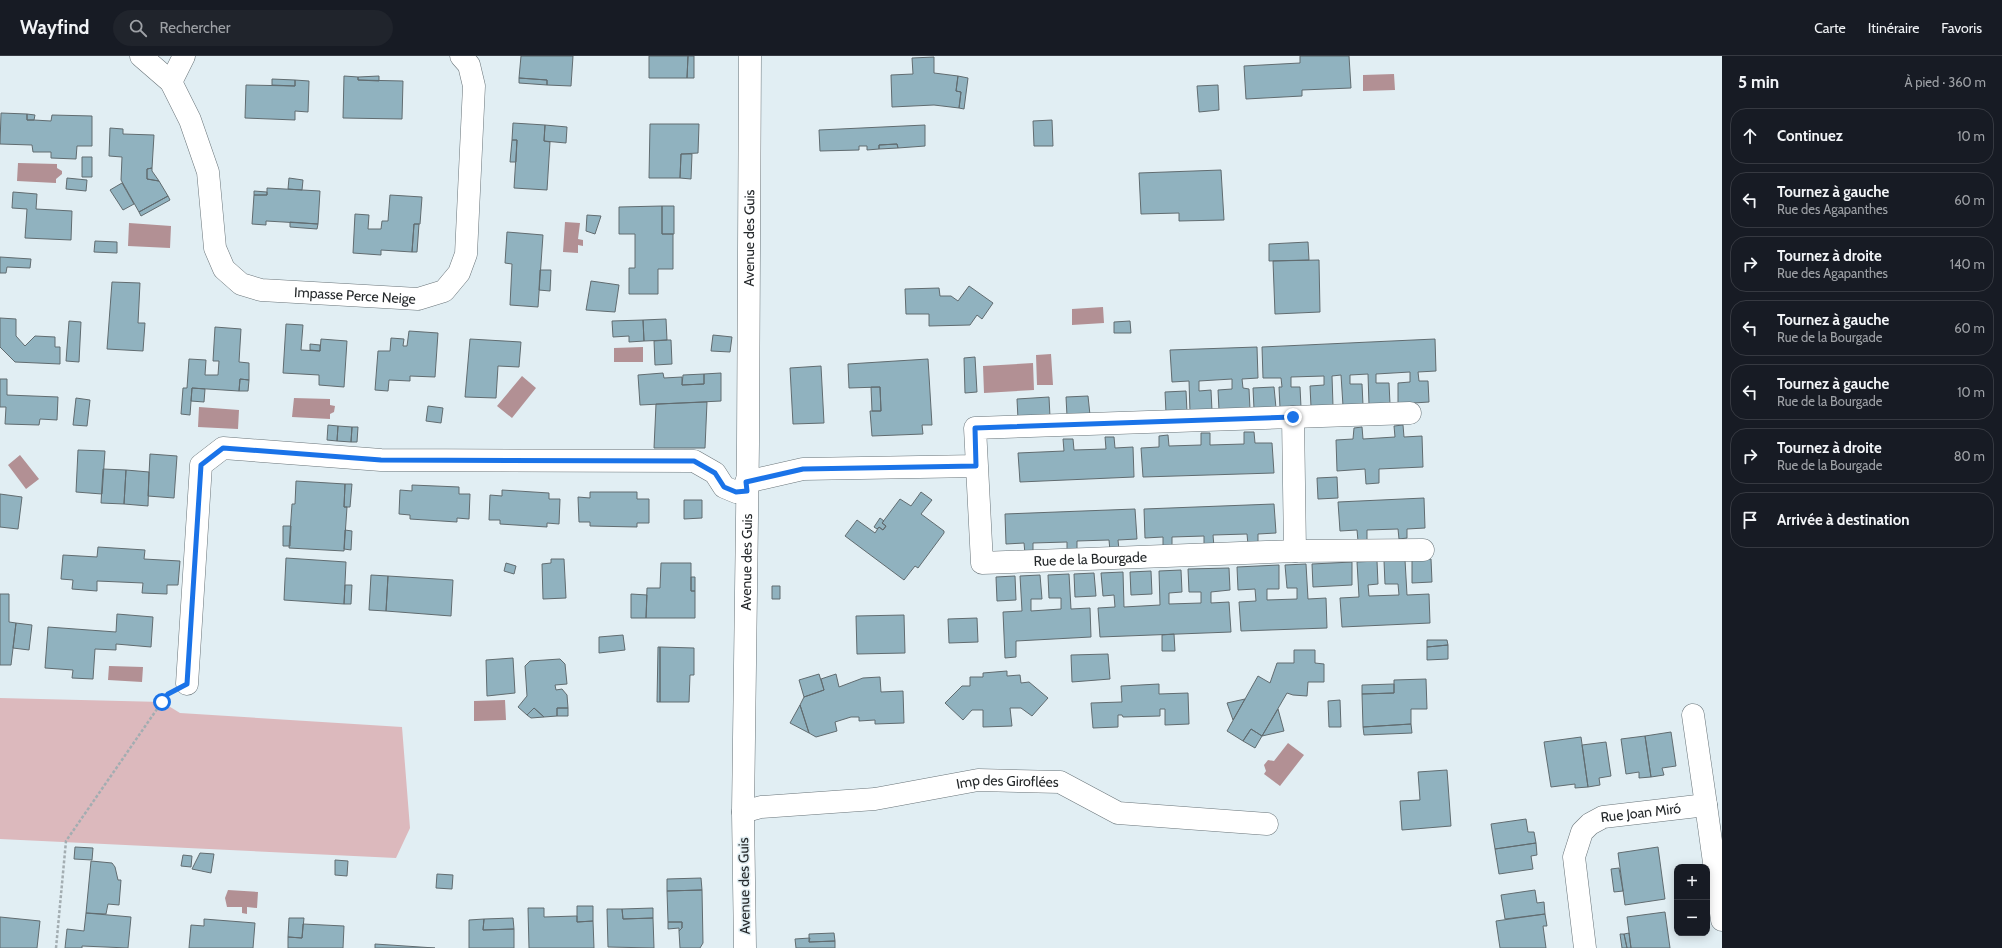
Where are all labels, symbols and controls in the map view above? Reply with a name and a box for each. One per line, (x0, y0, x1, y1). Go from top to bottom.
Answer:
search box (113, 10, 393, 46)
text: Wayfind (20, 16, 89, 39)
icon: search (127, 17, 149, 39)
text: Rechercher (159, 19, 230, 37)
text: Carte (1814, 19, 1846, 37)
text: Itinéraire (1868, 19, 1919, 37)
text: Favoris (1941, 19, 1982, 37)
text: 5 min (1738, 72, 1779, 92)
text: À pied · 360 m (1904, 74, 1986, 90)
icon: ahead (1739, 125, 1761, 147)
text: Continuez (1777, 127, 1843, 145)
text: 10 m (1957, 128, 1985, 144)
text: Tournez à gauche (1777, 183, 1889, 201)
street label: Avenue des Guis (740, 189, 758, 287)
icon: left (1739, 189, 1761, 211)
text: 60 m (1954, 192, 1985, 208)
text: Rue des Agapanthes (1777, 201, 1888, 217)
text: Tournez à droite (1777, 247, 1882, 265)
icon: right (1739, 253, 1761, 275)
text: 140 m (1950, 256, 1985, 272)
text: Rue des Agapanthes (1777, 265, 1888, 281)
street label: Impasse Perce Neige (293, 283, 416, 308)
text: Tournez à gauche (1777, 311, 1889, 329)
icon: left (1739, 317, 1761, 339)
text: 60 m (1954, 320, 1985, 336)
text: Rue de la Bourgade (1777, 329, 1882, 345)
text: Tournez à gauche (1777, 375, 1889, 393)
icon: left (1739, 381, 1761, 403)
text: 10 m (1957, 384, 1985, 400)
text: Rue de la Bourgade (1777, 393, 1882, 409)
route end (1284, 408, 1302, 426)
text: Tournez à droite (1777, 439, 1882, 457)
icon: right (1739, 445, 1761, 467)
text: 80 m (1954, 448, 1985, 464)
text: Rue de la Bourgade (1777, 457, 1882, 473)
icon: arrive (1739, 509, 1761, 531)
text: Arrivée à destination (1777, 511, 1909, 529)
street label: Avenue des Guis (737, 513, 756, 611)
street label: Rue de la Bourgade (1033, 548, 1147, 570)
route start (153, 693, 171, 711)
street label: Imp des Giroflées (955, 771, 1059, 793)
street label: Rue Joan Miró (1600, 799, 1682, 826)
street label: Avenue des Guis (734, 837, 754, 935)
map controls (1674, 864, 1710, 936)
button: + (1674, 864, 1710, 900)
button: − (1674, 900, 1710, 936)

